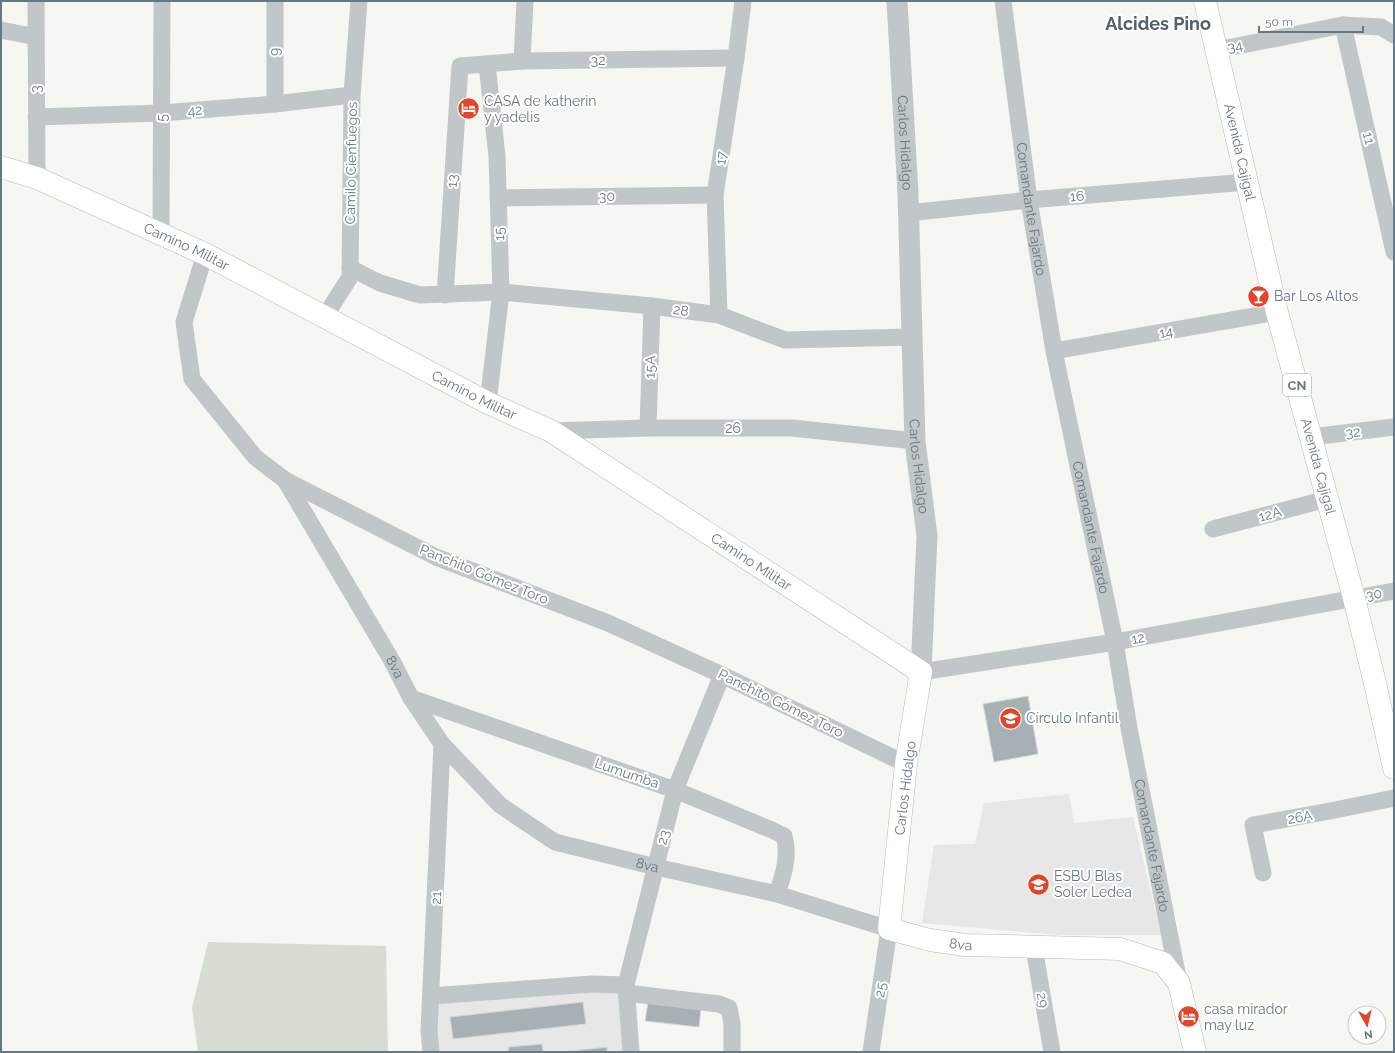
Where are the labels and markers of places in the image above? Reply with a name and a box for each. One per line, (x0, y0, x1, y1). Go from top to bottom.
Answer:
place label: CASA de katherin y yadelis (484, 93, 596, 125)
hotel icon: CASA de katherin y yadelis (455, 96, 481, 122)
bar icon: Bar Los Altos (1246, 283, 1272, 309)
place label: Bar Los Altos (1274, 288, 1359, 304)
school or university icon: Círculo Infantil (997, 705, 1023, 731)
place label: Círculo Infantil (1026, 710, 1119, 726)
place label: ESBU Blas Soler Ledea (1054, 868, 1132, 900)
school or university icon: ESBU Blas Soler Ledea (1026, 871, 1052, 897)
place label: casa mirador may luz (1204, 1001, 1288, 1033)
hotel icon: casa mirador may luz (1175, 1004, 1201, 1030)

